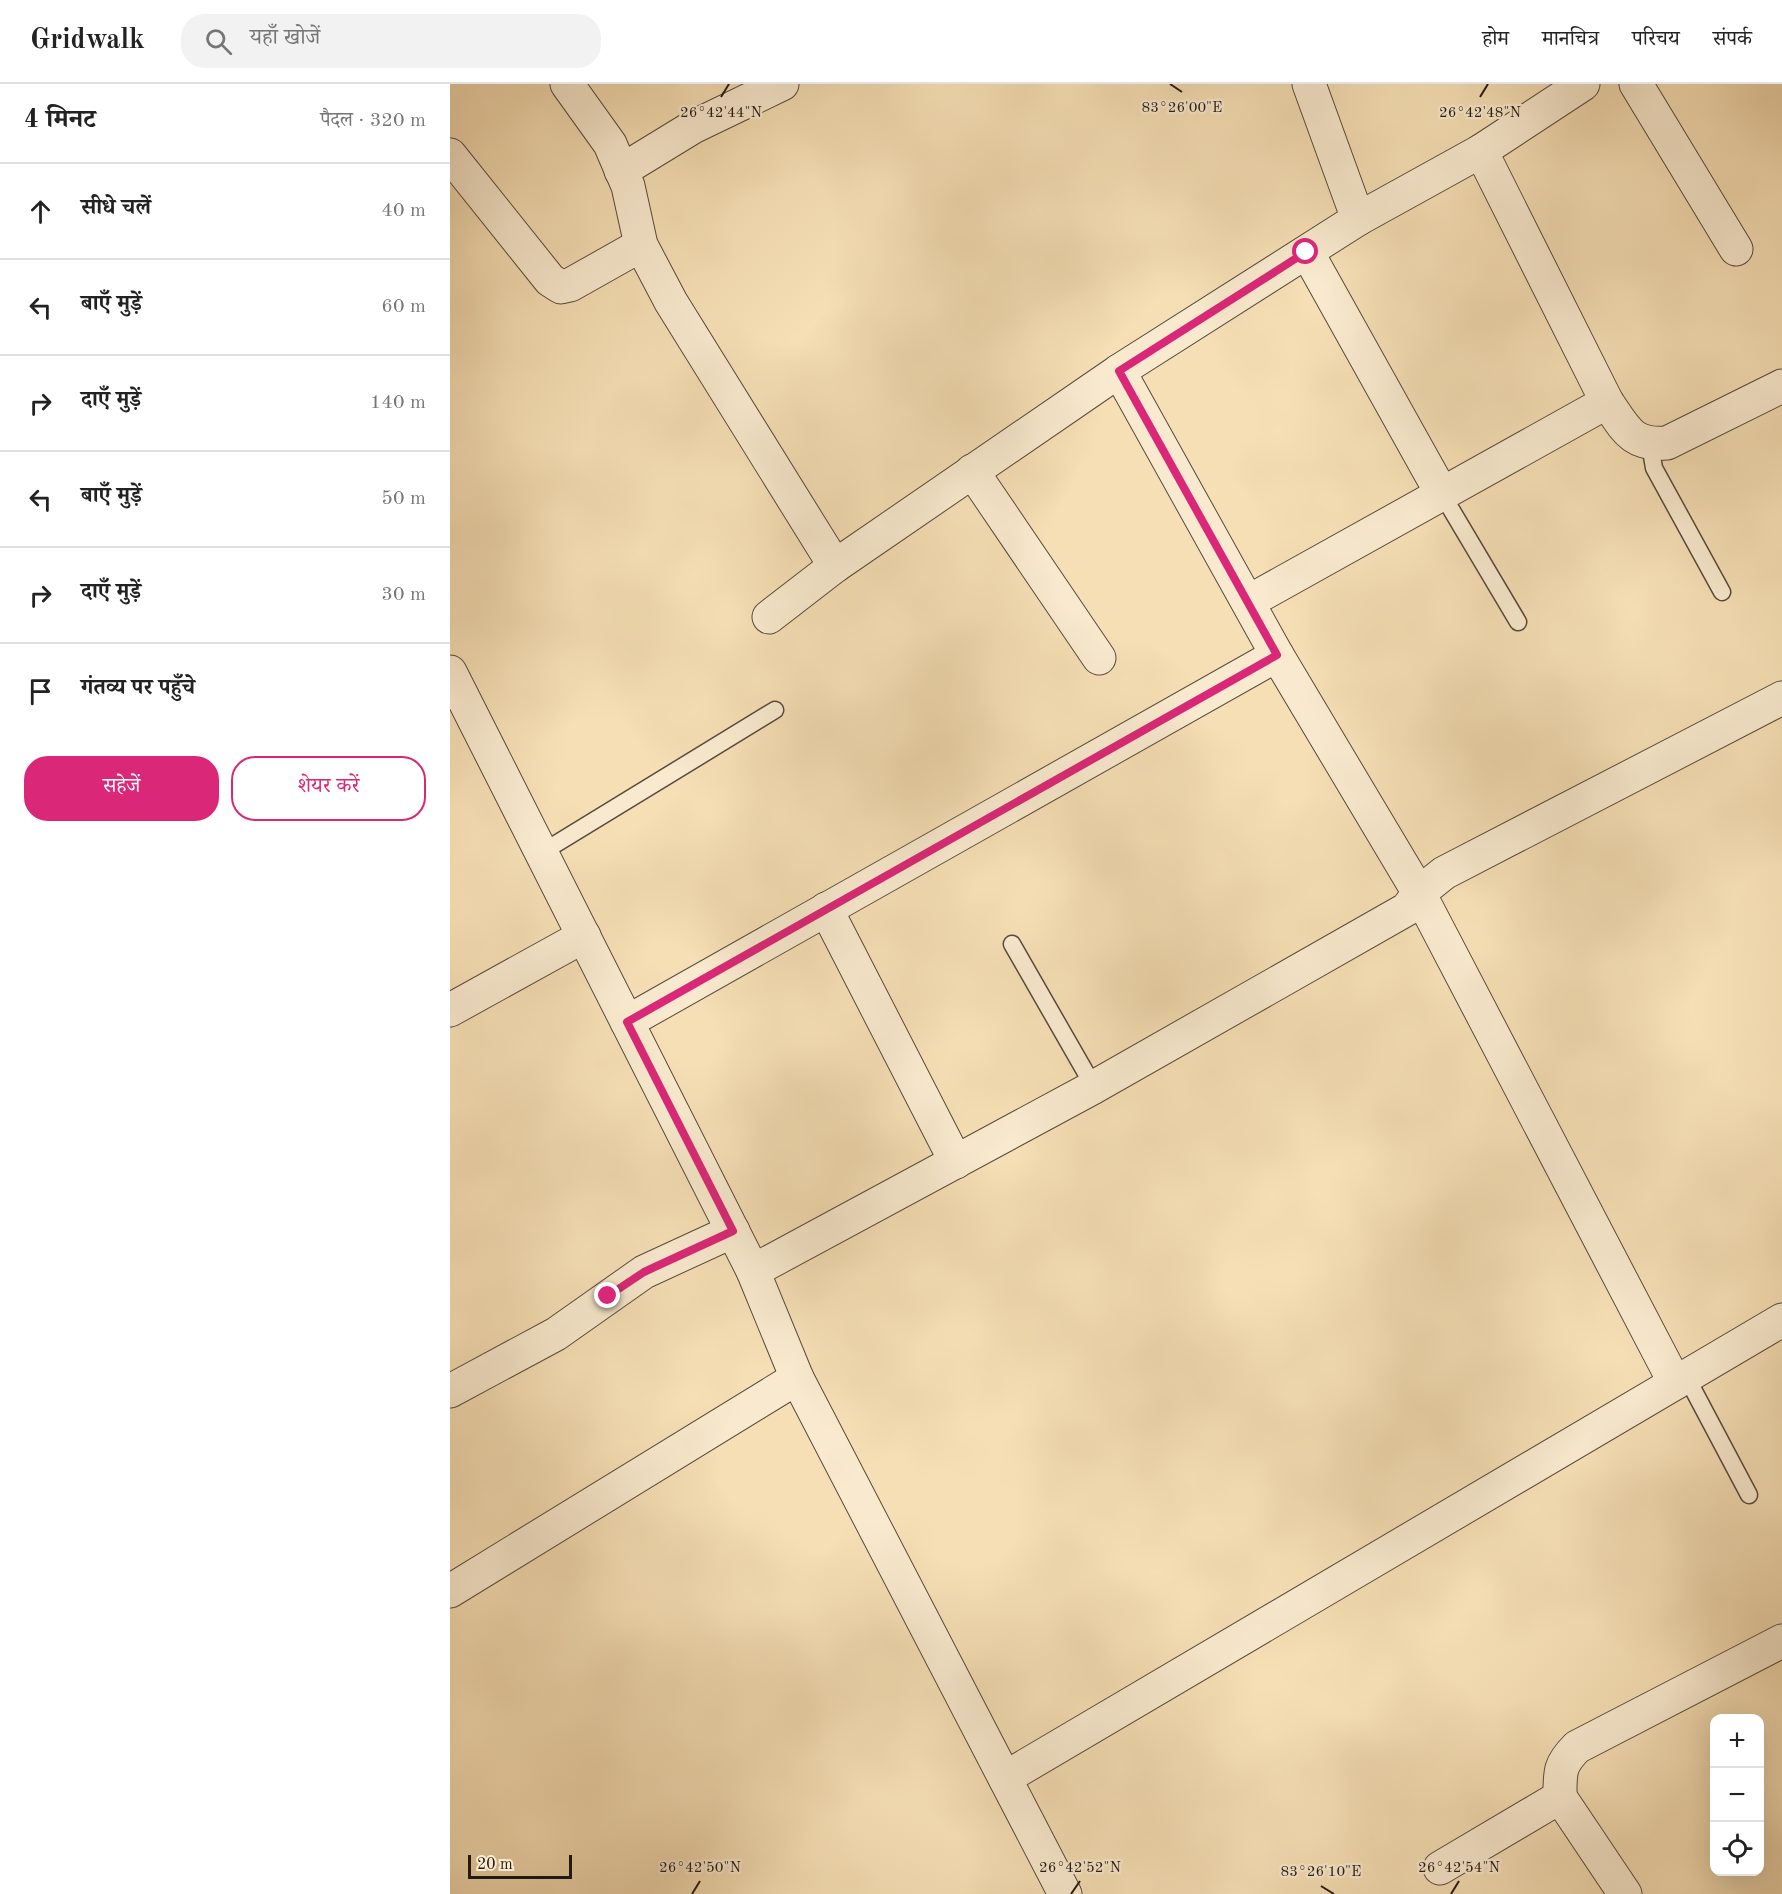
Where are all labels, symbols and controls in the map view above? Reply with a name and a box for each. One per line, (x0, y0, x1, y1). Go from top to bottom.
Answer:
search box (181, 14, 601, 68)
icon: search (202, 25, 235, 58)
text: Gridwalk (30, 27, 145, 55)
text: यहाँ खोजें (250, 27, 320, 49)
text: होम (1482, 29, 1509, 50)
text: मानचित्र (1542, 29, 1599, 50)
text: परिचय (1632, 29, 1680, 50)
text: संपर्क (1713, 29, 1752, 50)
text: 83°26'00"E (1142, 101, 1222, 116)
text: 26°42'44"N (680, 106, 762, 121)
text: 26°42'48"N (1439, 106, 1521, 121)
text: 4 मिनट (24, 107, 96, 133)
text: पैदल · 320 m (320, 111, 426, 131)
icon: ahead (24, 195, 57, 228)
text: सीधे चलें (81, 197, 151, 219)
text: 40 m (381, 201, 426, 221)
route start (1292, 238, 1318, 264)
icon: left (24, 291, 57, 324)
text: बाएँ मुड़ें (81, 293, 142, 315)
text: 60 m (381, 297, 426, 317)
icon: right (24, 387, 57, 420)
text: दाएँ मुड़ें (81, 389, 141, 411)
text: 140 m (370, 393, 426, 413)
icon: left (24, 483, 57, 516)
text: बाएँ मुड़ें (81, 485, 142, 507)
text: 50 m (381, 489, 426, 509)
icon: right (24, 579, 57, 612)
text: दाएँ मुड़ें (81, 581, 141, 603)
text: 30 m (381, 585, 426, 605)
icon: arrive (24, 675, 57, 708)
text: गंतव्य पर पहुँचे (81, 677, 195, 699)
button: सहेजें (24, 756, 219, 821)
button: शेयर करें (231, 756, 426, 821)
route end (594, 1282, 620, 1308)
map controls (1710, 1714, 1764, 1876)
button: + (1710, 1714, 1764, 1768)
button: − (1710, 1768, 1764, 1822)
button: locate (1710, 1822, 1764, 1876)
scale bar (468, 1852, 572, 1880)
text: 20 m (477, 1857, 513, 1873)
text: 26°42'50"N (659, 1861, 741, 1876)
text: 26°42'52"N (1039, 1861, 1121, 1876)
text: 26°42'54"N (1418, 1861, 1500, 1876)
text: 83°26'10"E (1281, 1865, 1361, 1880)

